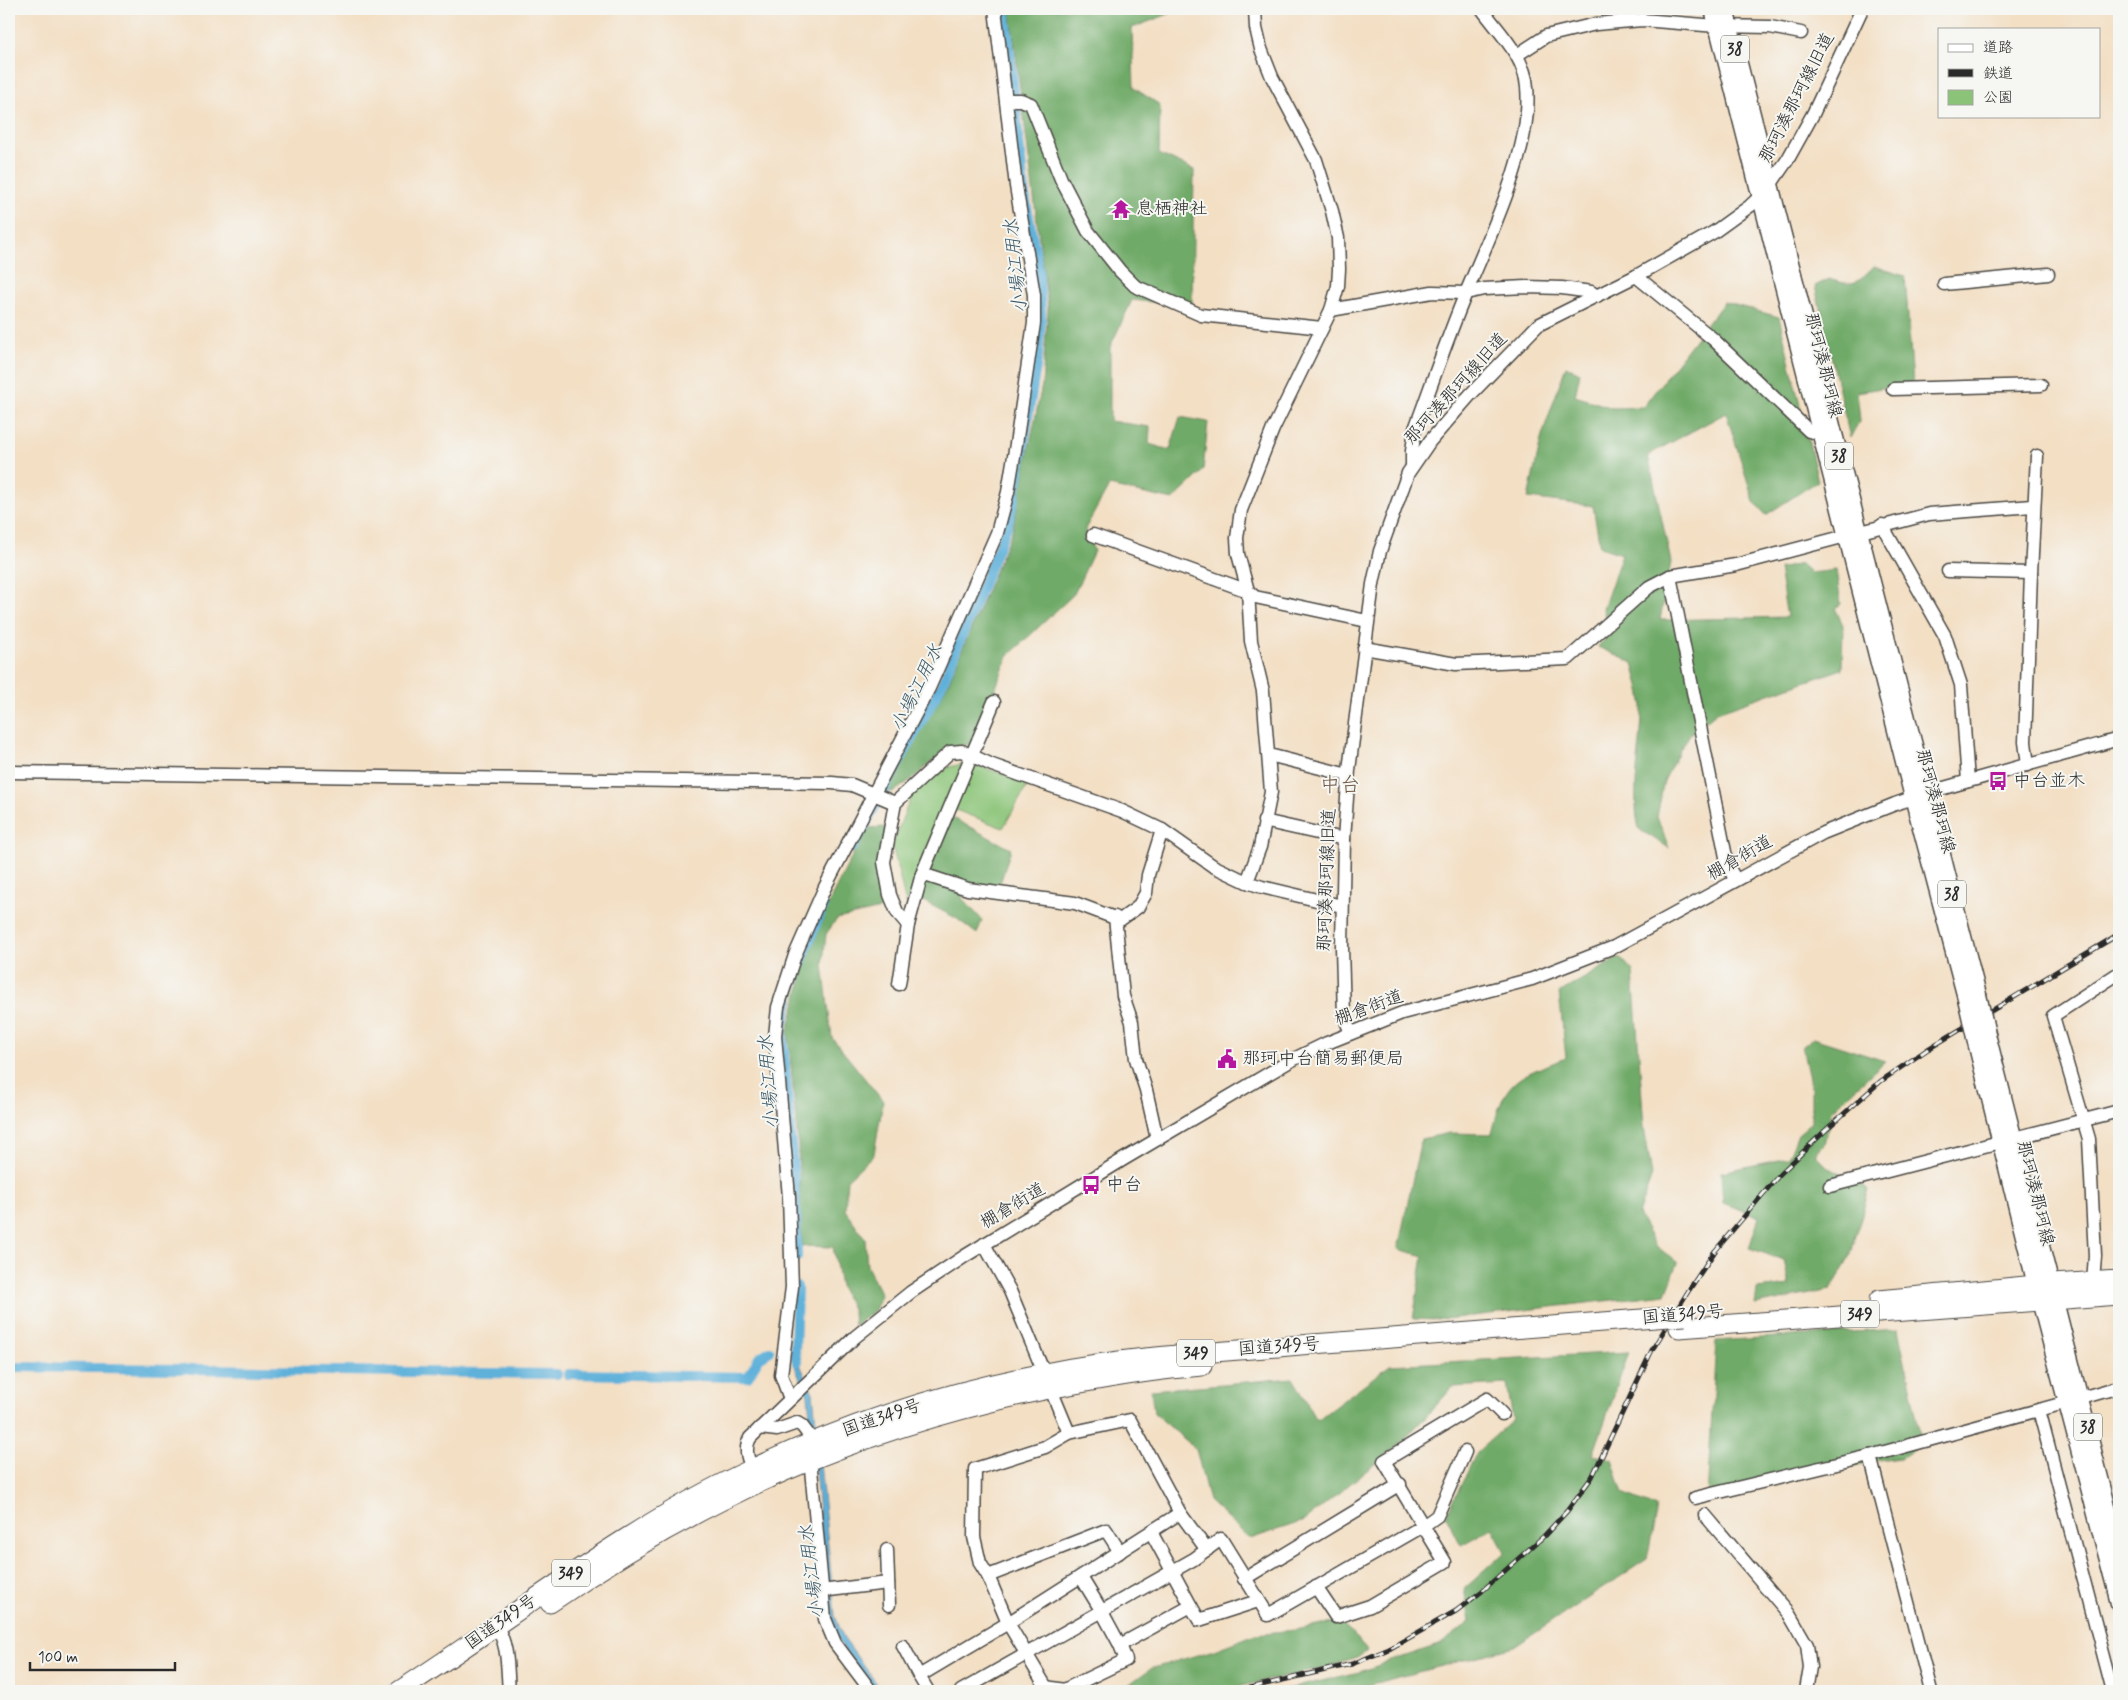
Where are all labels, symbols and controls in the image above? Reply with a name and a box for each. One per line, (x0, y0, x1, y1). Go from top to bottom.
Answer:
street label: 那珂湊那珂線旧道 (1754, 28, 1840, 168)
legend (1938, 28, 2100, 118)
road number: 38 (1721, 36, 1749, 62)
text: 道路 (1983, 38, 2013, 58)
text: 鉄道 (1983, 64, 2013, 84)
text: 公園 (1983, 88, 2013, 108)
place label: 息栖神社 (1136, 197, 1208, 221)
temple icon: 息栖神社 (1110, 198, 1132, 220)
water label: 小場江用水 (999, 217, 1033, 315)
street label: 那珂湊那珂線 (1798, 310, 1848, 420)
street label: 那珂湊那珂線旧道 (1399, 327, 1513, 451)
road number: 38 (1825, 442, 1853, 470)
water label: 小場江用水 (885, 640, 949, 736)
street label: 那珂湊那珂線 (1909, 746, 1961, 856)
place label: 中台並木 (2013, 769, 2085, 793)
bus stop icon: 中台並木 (1987, 770, 2009, 792)
district label: 中台 (1320, 772, 1360, 799)
street label: 那珂湊那珂線旧道 (1312, 808, 1342, 952)
street label: 棚倉街道 (1703, 830, 1777, 886)
road number: 38 (1938, 881, 1966, 908)
street label: 棚倉街道 (1331, 984, 1407, 1032)
water label: 小場江用水 (753, 1034, 785, 1130)
place label: 那珂中台簡易郵便局 (1242, 1047, 1404, 1071)
public building icon: 那珂中台簡易郵便局 (1216, 1048, 1238, 1070)
street label: 那珂湊那珂線 (2010, 1138, 2060, 1248)
place label: 中台 (1106, 1173, 1142, 1197)
bus stop icon: 中台 (1080, 1174, 1102, 1196)
street label: 棚倉街道 (976, 1177, 1050, 1235)
street label: 国道349号 (1641, 1299, 1725, 1331)
road number: 349 (1841, 1300, 1879, 1328)
street label: 国道349号 (1237, 1332, 1321, 1362)
road number: 349 (1177, 1340, 1215, 1366)
street label: 国道349号 (839, 1393, 925, 1443)
road number: 38 (2074, 1414, 2102, 1440)
water label: 小場江用水 (794, 1523, 830, 1621)
road number: 349 (552, 1560, 590, 1586)
street label: 国道349号 (460, 1589, 542, 1655)
scale bar (30, 1640, 175, 1672)
text: 100 m (38, 1648, 78, 1668)

